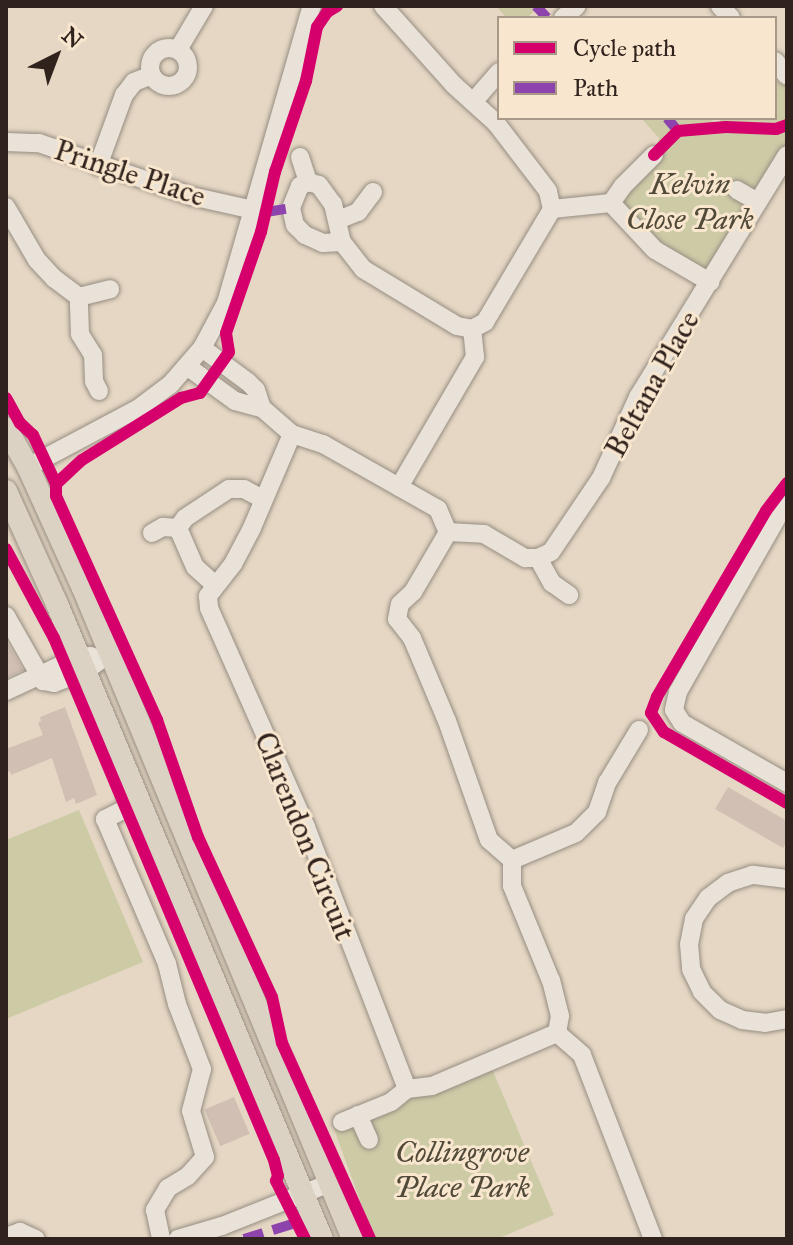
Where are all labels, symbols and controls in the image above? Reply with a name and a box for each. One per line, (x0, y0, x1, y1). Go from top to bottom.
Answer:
north arrow (16, 16, 96, 96)
legend (497, 16, 777, 120)
text: N (56, 22, 88, 54)
text: Cycle path (573, 33, 676, 63)
text: Path (573, 73, 618, 103)
street label: Pringle Place (50, 132, 210, 214)
park label: Kelvin Close Park (626, 166, 754, 236)
street label: Beltana Place (597, 304, 707, 464)
street label: Clarendon Circuit (247, 727, 363, 945)
park label: Collingrove Place Park (394, 1134, 530, 1204)

